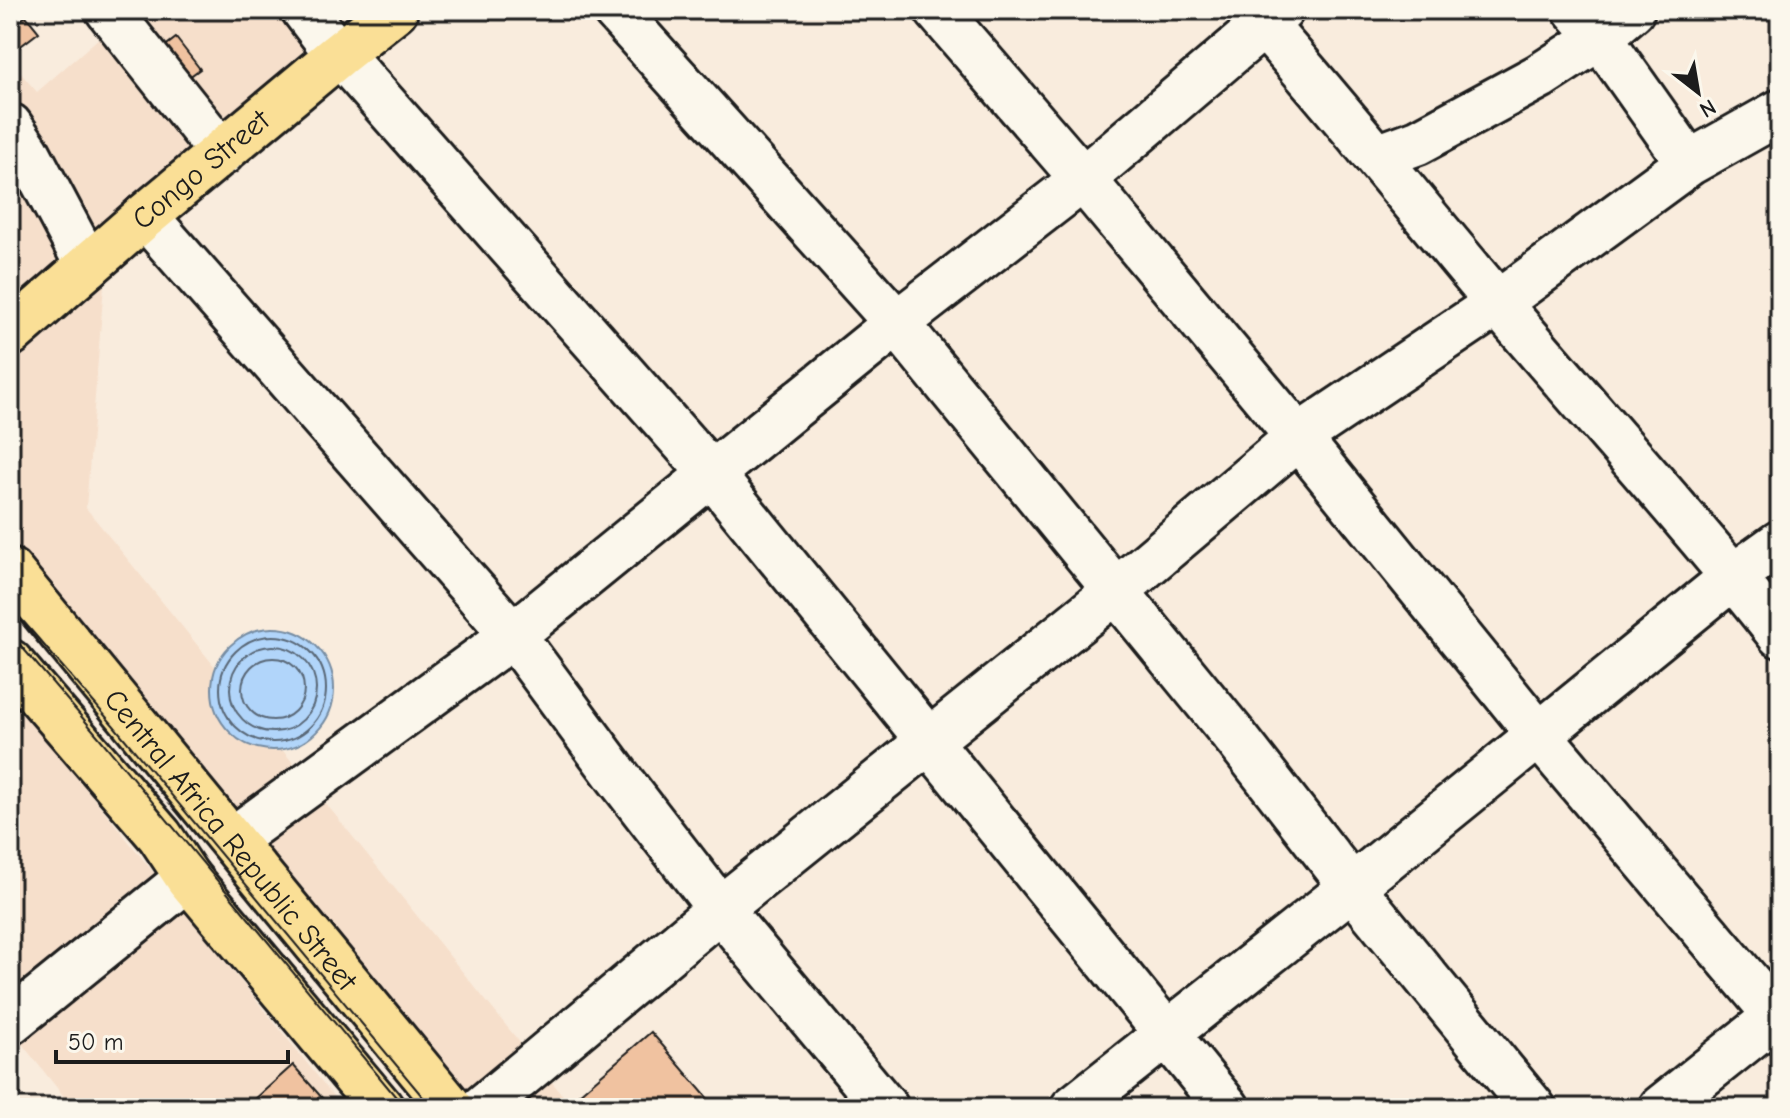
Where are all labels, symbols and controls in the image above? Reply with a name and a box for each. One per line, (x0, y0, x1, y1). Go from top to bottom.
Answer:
north arrow (1658, 52, 1738, 132)
text: N (1695, 93, 1721, 123)
street label: Congo Street (125, 101, 278, 237)
street label: Central Africa Republic Street (97, 682, 366, 999)
scale bar (56, 1014, 288, 1064)
text: 50 m (68, 1028, 124, 1056)

